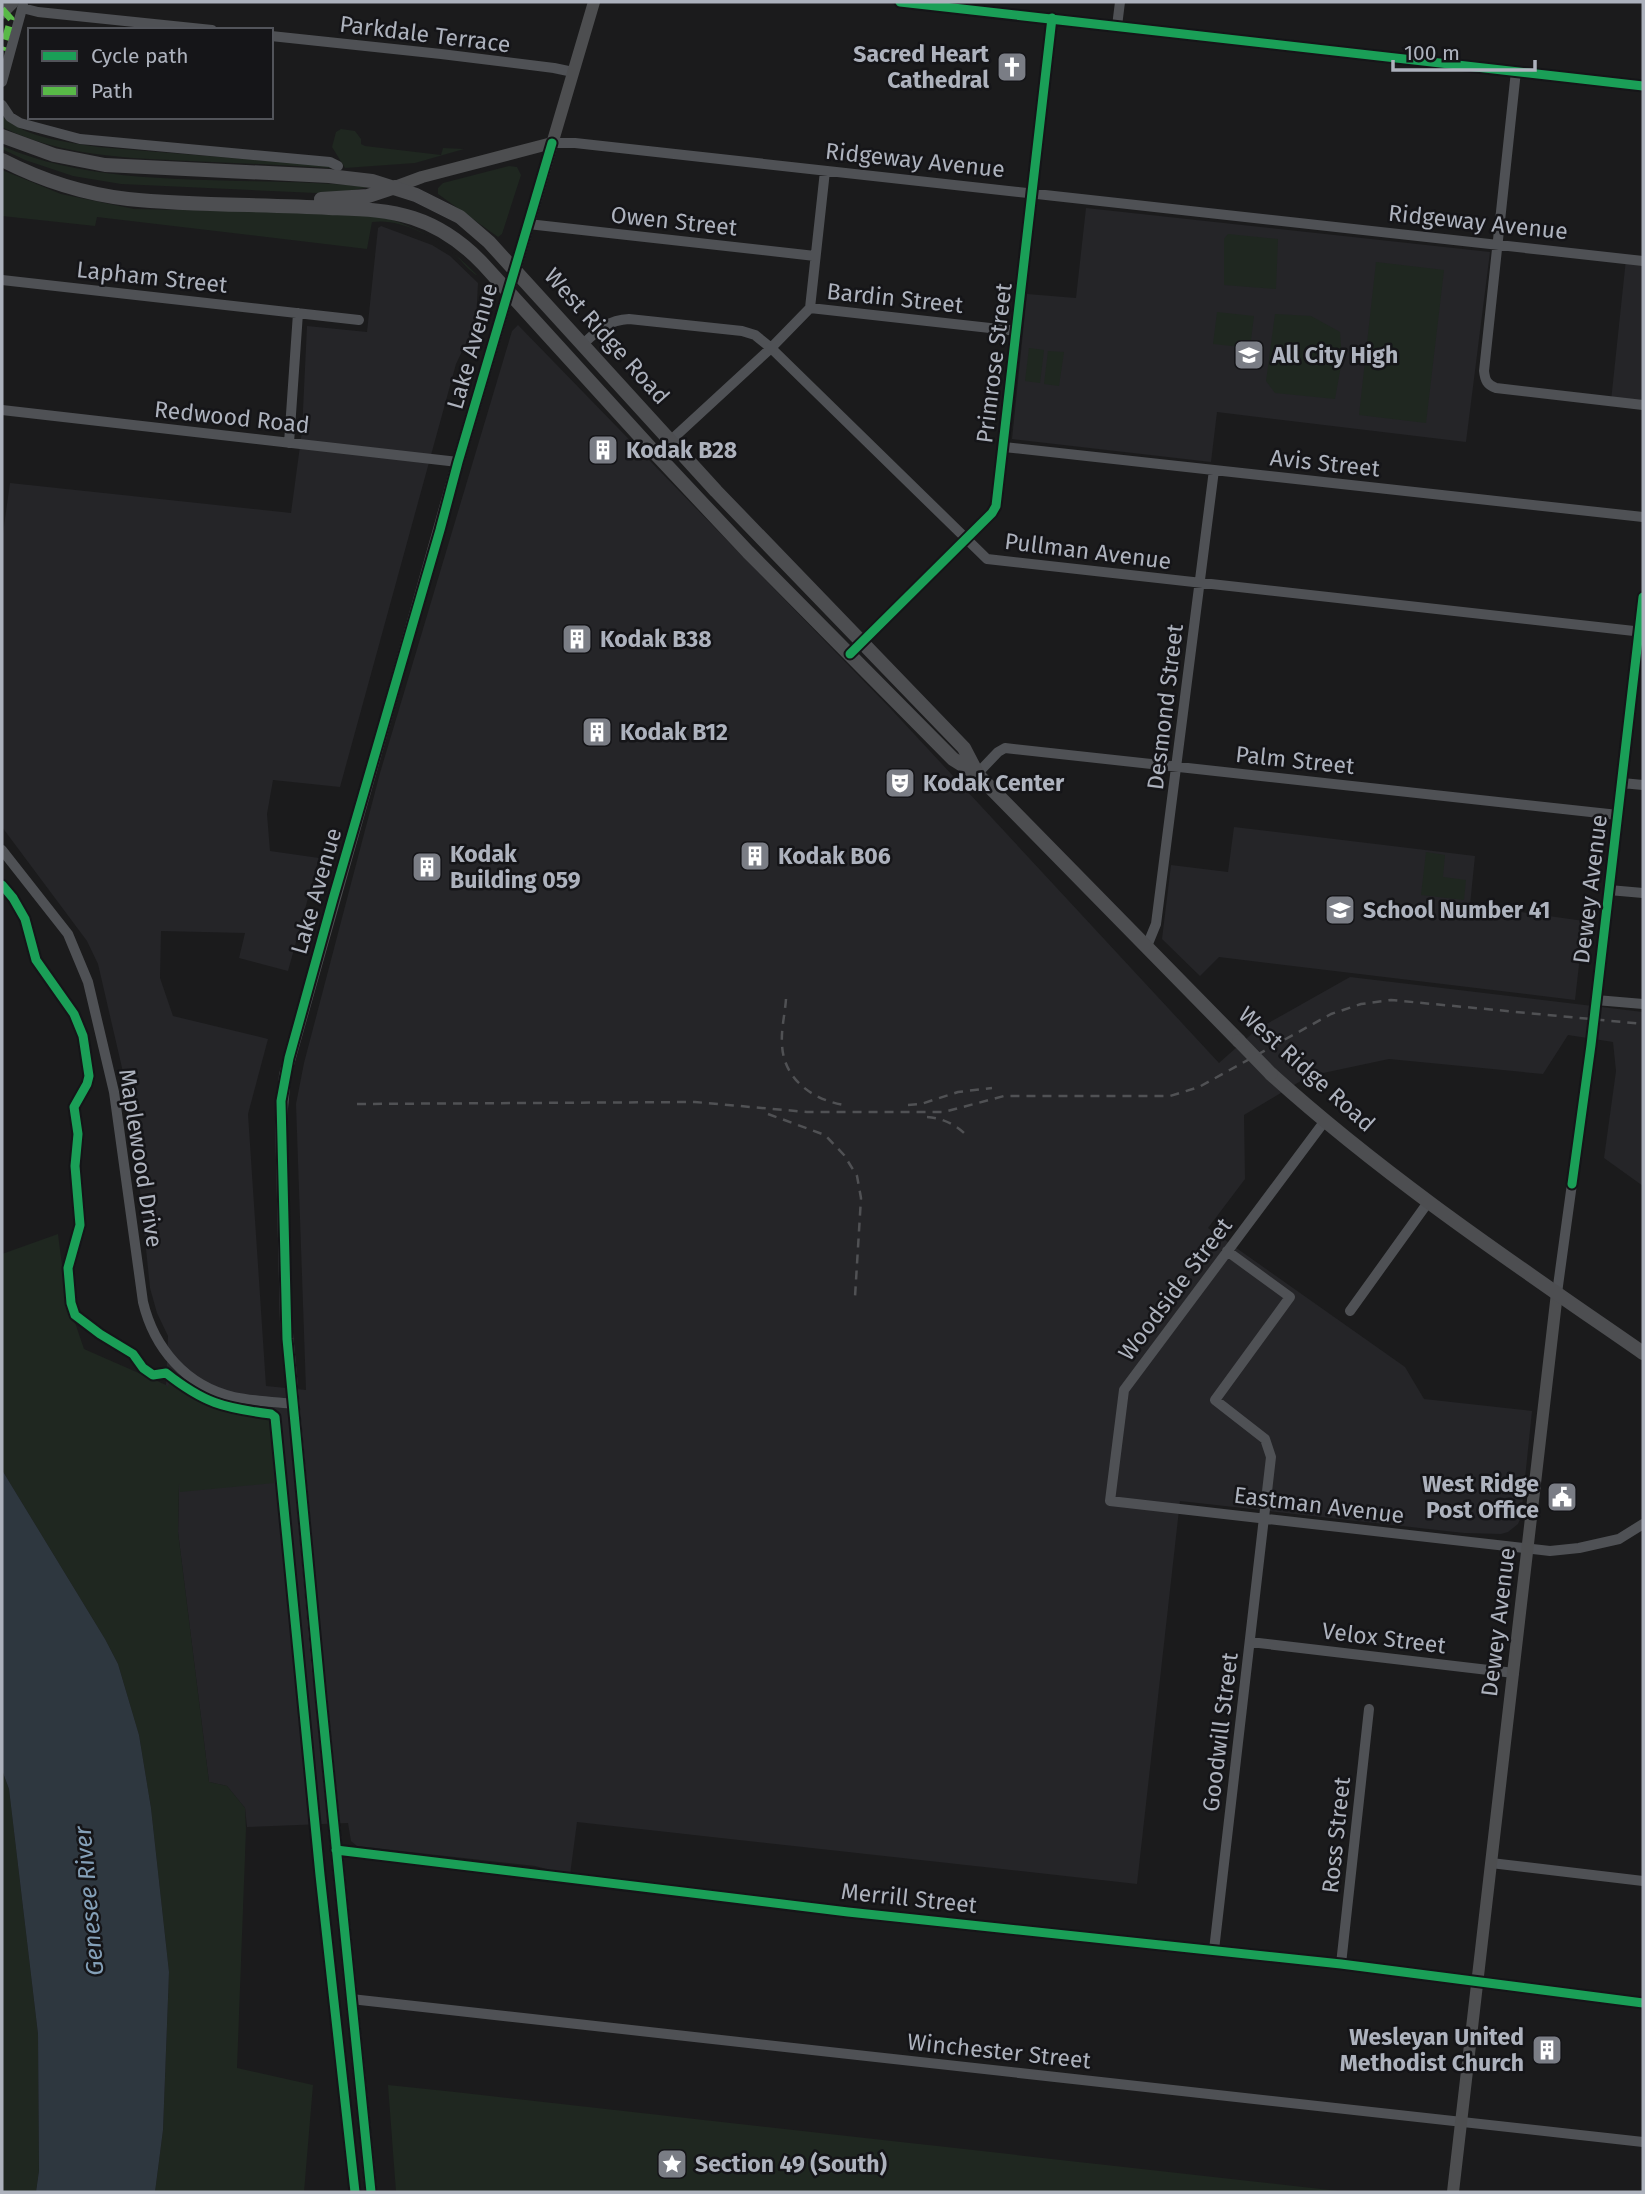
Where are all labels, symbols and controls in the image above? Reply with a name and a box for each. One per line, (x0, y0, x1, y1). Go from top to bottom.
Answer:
street label: Parkdale Terrace (338, 10, 512, 58)
legend (28, 28, 273, 119)
scale bar (1393, 28, 1535, 72)
place label: Sacred Heart Cathedral (853, 40, 990, 94)
text: 100 m (1404, 40, 1460, 66)
text: Cycle path (91, 43, 189, 69)
church icon: Sacred Heart Cathedral (995, 50, 1029, 84)
text: Path (91, 78, 133, 104)
street label: Ridgeway Avenue (824, 137, 1006, 183)
street label: Ridgeway Avenue (1387, 199, 1569, 245)
street label: Owen Street (609, 200, 739, 242)
street label: Lapham Street (75, 255, 230, 299)
street label: West Ridge Road (538, 262, 676, 410)
street label: Bardin Street (825, 277, 965, 319)
street label: Lake Avenue (441, 280, 503, 412)
street label: Primrose Street (970, 281, 1018, 445)
school or university icon: All City High (1232, 338, 1266, 372)
place label: All City High (1271, 341, 1398, 369)
street label: Redwood Road (153, 395, 311, 439)
building icon: Kodak B28 (586, 433, 620, 467)
place label: Kodak B28 (626, 436, 737, 464)
street label: Avis Street (1269, 443, 1382, 483)
street label: Pullman Avenue (1003, 527, 1173, 575)
building icon: Kodak B38 (560, 622, 594, 656)
street label: Desmond Street (1141, 622, 1189, 792)
place label: Kodak B38 (600, 625, 712, 653)
building icon: Kodak B12 (580, 715, 614, 749)
place label: Kodak B12 (620, 718, 728, 746)
street label: Palm Street (1234, 740, 1356, 780)
theatre icon: Kodak Center (883, 766, 917, 800)
place label: Kodak Center (923, 769, 1065, 797)
street label: Dewey Avenue (1567, 813, 1613, 965)
street label: Lake Avenue (285, 825, 347, 957)
building icon: Kodak B06 (738, 839, 772, 873)
place label: Kodak Building 059 (450, 840, 581, 894)
place label: Kodak B06 (778, 842, 891, 870)
building icon: Kodak Building 059 (410, 850, 444, 884)
school or university icon: School Number 41 (1323, 893, 1357, 927)
place label: School Number 41 (1363, 896, 1551, 924)
street label: West Ridge Road (1233, 1000, 1381, 1138)
street label: Maplewood Drive (113, 1067, 169, 1249)
street label: Woodside Street (1112, 1212, 1238, 1366)
place label: West Ridge Post Office (1422, 1470, 1539, 1524)
public building icon: West Ridge Post Office (1545, 1480, 1579, 1514)
street label: Eastman Avenue (1232, 1481, 1406, 1529)
street label: Dewey Avenue (1475, 1546, 1521, 1698)
street label: Velox Street (1321, 1617, 1448, 1660)
street label: Goodwill Street (1196, 1650, 1244, 1813)
street label: Ross Street (1316, 1775, 1356, 1895)
water label: Genesee River (68, 1824, 109, 1977)
street label: Merrill Street (840, 1877, 979, 1919)
place label: Wesleyan United Methodist Church (1340, 2023, 1524, 2077)
street label: Winchester Street (906, 2027, 1093, 2075)
building icon: Wesleyan United Methodist Church (1530, 2033, 1564, 2067)
place icon: Section 49 (South) (655, 2147, 689, 2181)
place label: Section 49 (South) (695, 2150, 888, 2178)

